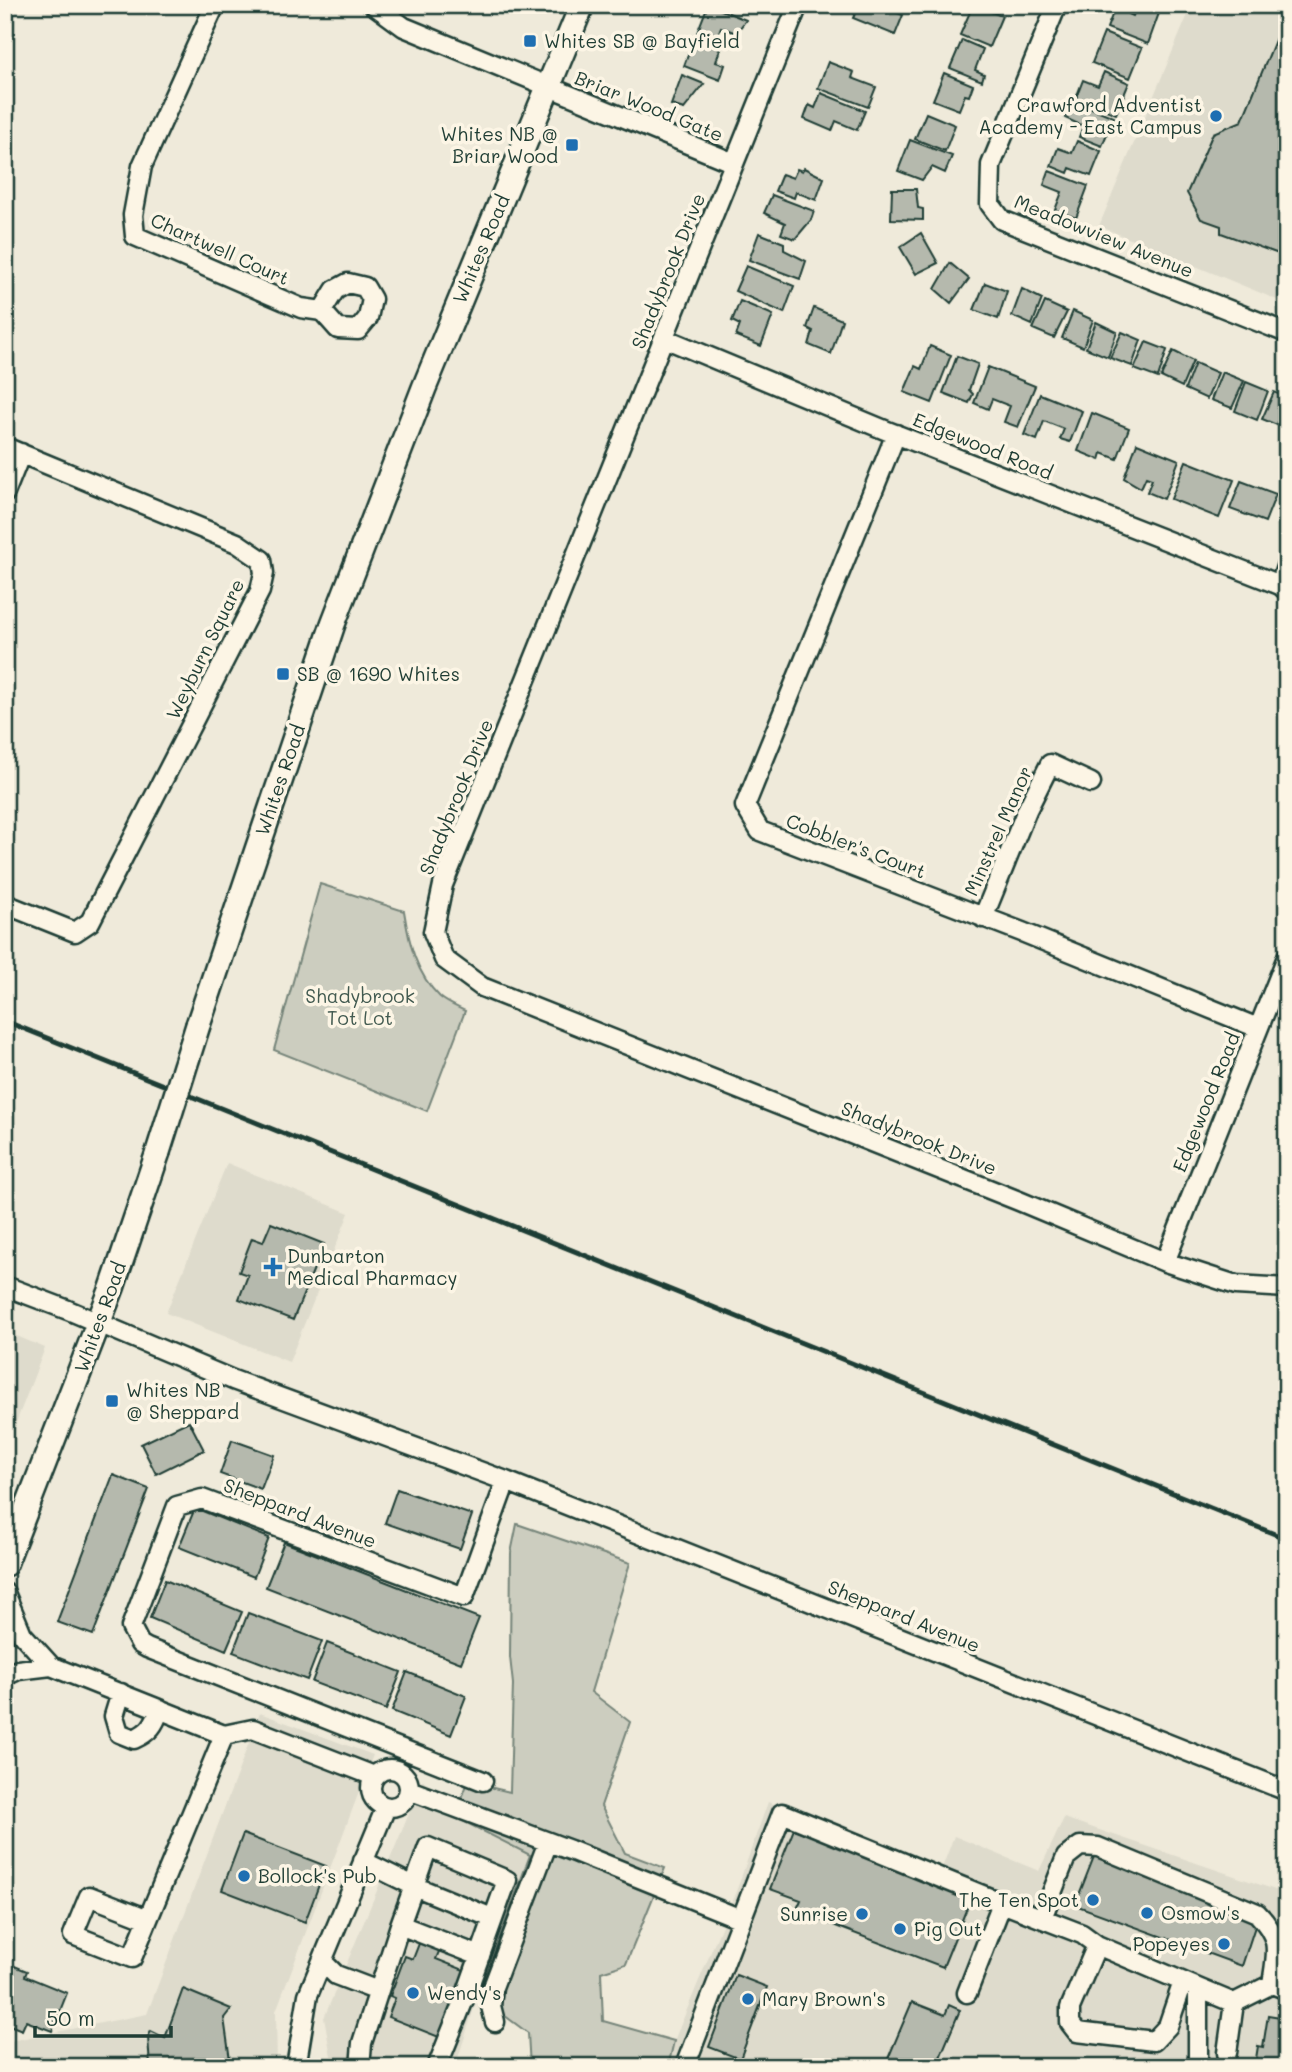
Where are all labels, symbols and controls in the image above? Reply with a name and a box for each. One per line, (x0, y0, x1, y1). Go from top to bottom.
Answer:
place label: Whites SB @ Bayfield (544, 28, 739, 53)
marker: Whites SB @ Bayfield (522, 33, 538, 49)
street label: Briar Wood Gate (571, 64, 727, 147)
place label: Crawford Adventist Academy - East Campus (979, 92, 1202, 139)
marker: Crawford Adventist Academy - East Campus (1208, 108, 1224, 124)
place label: Whites NB @ Briar Wood (441, 121, 558, 168)
marker: Whites NB @ Briar Wood (564, 137, 580, 153)
street label: Meadowview Avenue (1011, 188, 1197, 283)
street label: Shadybrook Drive (625, 189, 710, 352)
street label: Whites Road (446, 191, 515, 307)
street label: Chartwell Court (147, 207, 293, 290)
street label: Edgewood Road (910, 406, 1057, 485)
street label: Weyburn Square (160, 574, 249, 723)
place label: SB @ 1690 Whites (297, 661, 460, 686)
marker: SB @ 1690 Whites (275, 666, 291, 682)
street label: Shadybrook Drive (413, 715, 498, 878)
street label: Whites Road (249, 721, 310, 839)
street label: Minstrel Manor (958, 762, 1037, 900)
street label: Cobbler's Court (783, 807, 930, 884)
park label: Shadybrook Tot Lot (305, 983, 415, 1030)
street label: Edgewood Road (1166, 1028, 1245, 1175)
street label: Shadybrook Drive (838, 1095, 1001, 1180)
place label: Dunbarton Medical Pharmacy (287, 1243, 457, 1290)
street label: Whites Road (68, 1258, 131, 1376)
marker: Dunbarton Medical Pharmacy (265, 1259, 281, 1275)
place label: Whites NB @ Sheppard (126, 1377, 239, 1424)
marker: Whites NB @ Sheppard (104, 1393, 120, 1409)
street label: Sheppard Avenue (220, 1472, 380, 1553)
street label: Sheppard Avenue (824, 1574, 984, 1657)
place label: Bollock's Pub (258, 1863, 377, 1888)
marker: Bollock's Pub (236, 1868, 252, 1884)
place label: The Ten Spot (959, 1887, 1079, 1912)
marker: The Ten Spot (1085, 1892, 1101, 1908)
place label: Osmow's (1161, 1900, 1240, 1925)
place label: Sunrise (780, 1901, 848, 1926)
marker: Osmow's (1139, 1905, 1155, 1921)
marker: Sunrise (854, 1906, 870, 1922)
place label: Pig Out (914, 1916, 982, 1941)
marker: Pig Out (892, 1921, 908, 1937)
place label: Popeyes (1133, 1931, 1210, 1956)
marker: Popeyes (1216, 1936, 1232, 1952)
place label: Wendy's (427, 1980, 501, 2005)
marker: Wendy's (405, 1985, 421, 2001)
place label: Mary Brown's (762, 1986, 886, 2011)
marker: Mary Brown's (740, 1991, 756, 2007)
scale bar (35, 1995, 172, 2039)
text: 50 m (46, 2004, 95, 2031)

